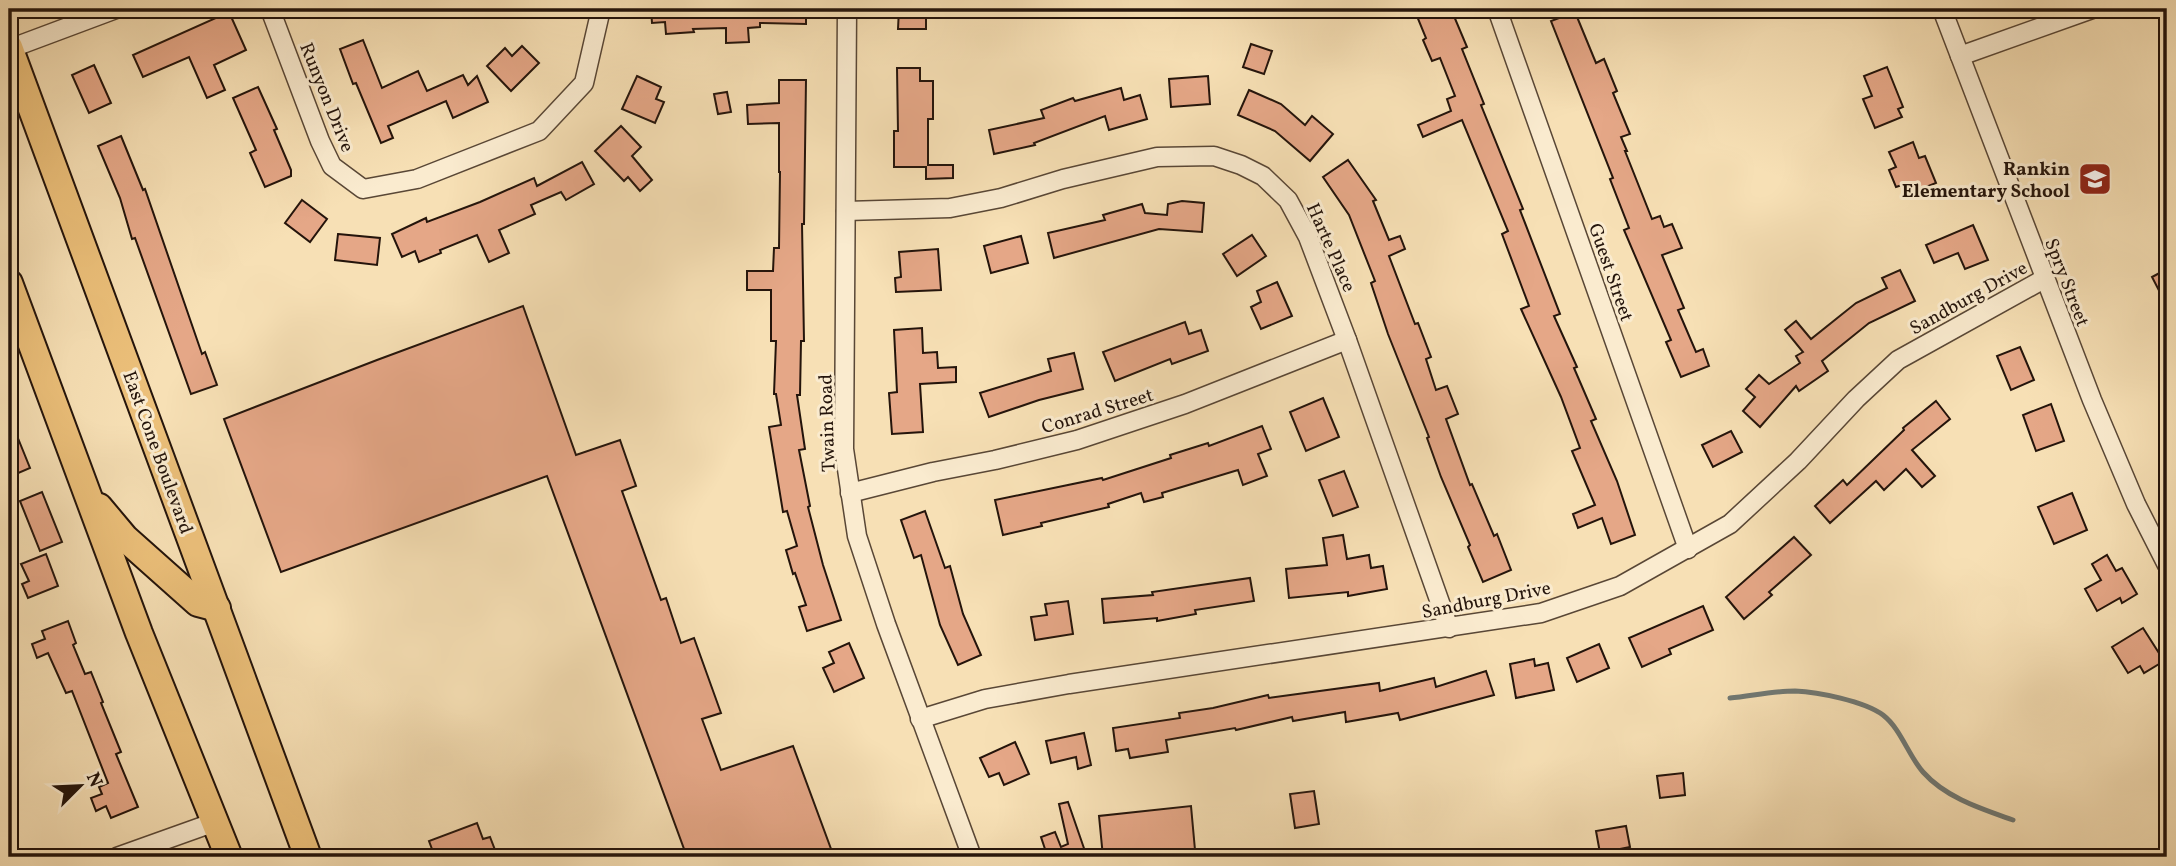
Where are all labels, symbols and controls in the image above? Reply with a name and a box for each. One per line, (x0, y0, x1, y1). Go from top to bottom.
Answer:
street label: Runyon Drive (292, 39, 360, 156)
place label: Rankin Elementary School (1902, 157, 2070, 205)
school or university icon: Rankin Elementary School (2076, 160, 2114, 198)
street label: Harte Place (1299, 199, 1361, 296)
street label: Guest Street (1581, 220, 1639, 325)
street label: Spry Street (2037, 235, 2095, 331)
street label: Sandburg Drive (1905, 256, 2033, 342)
street label: East Cone Boulevard (116, 368, 199, 538)
street label: Twain Road (813, 373, 843, 472)
street label: Conrad Street (1039, 382, 1157, 441)
street label: Sandburg Drive (1420, 576, 1553, 626)
north arrow (46, 750, 116, 820)
text: N (79, 768, 108, 792)

